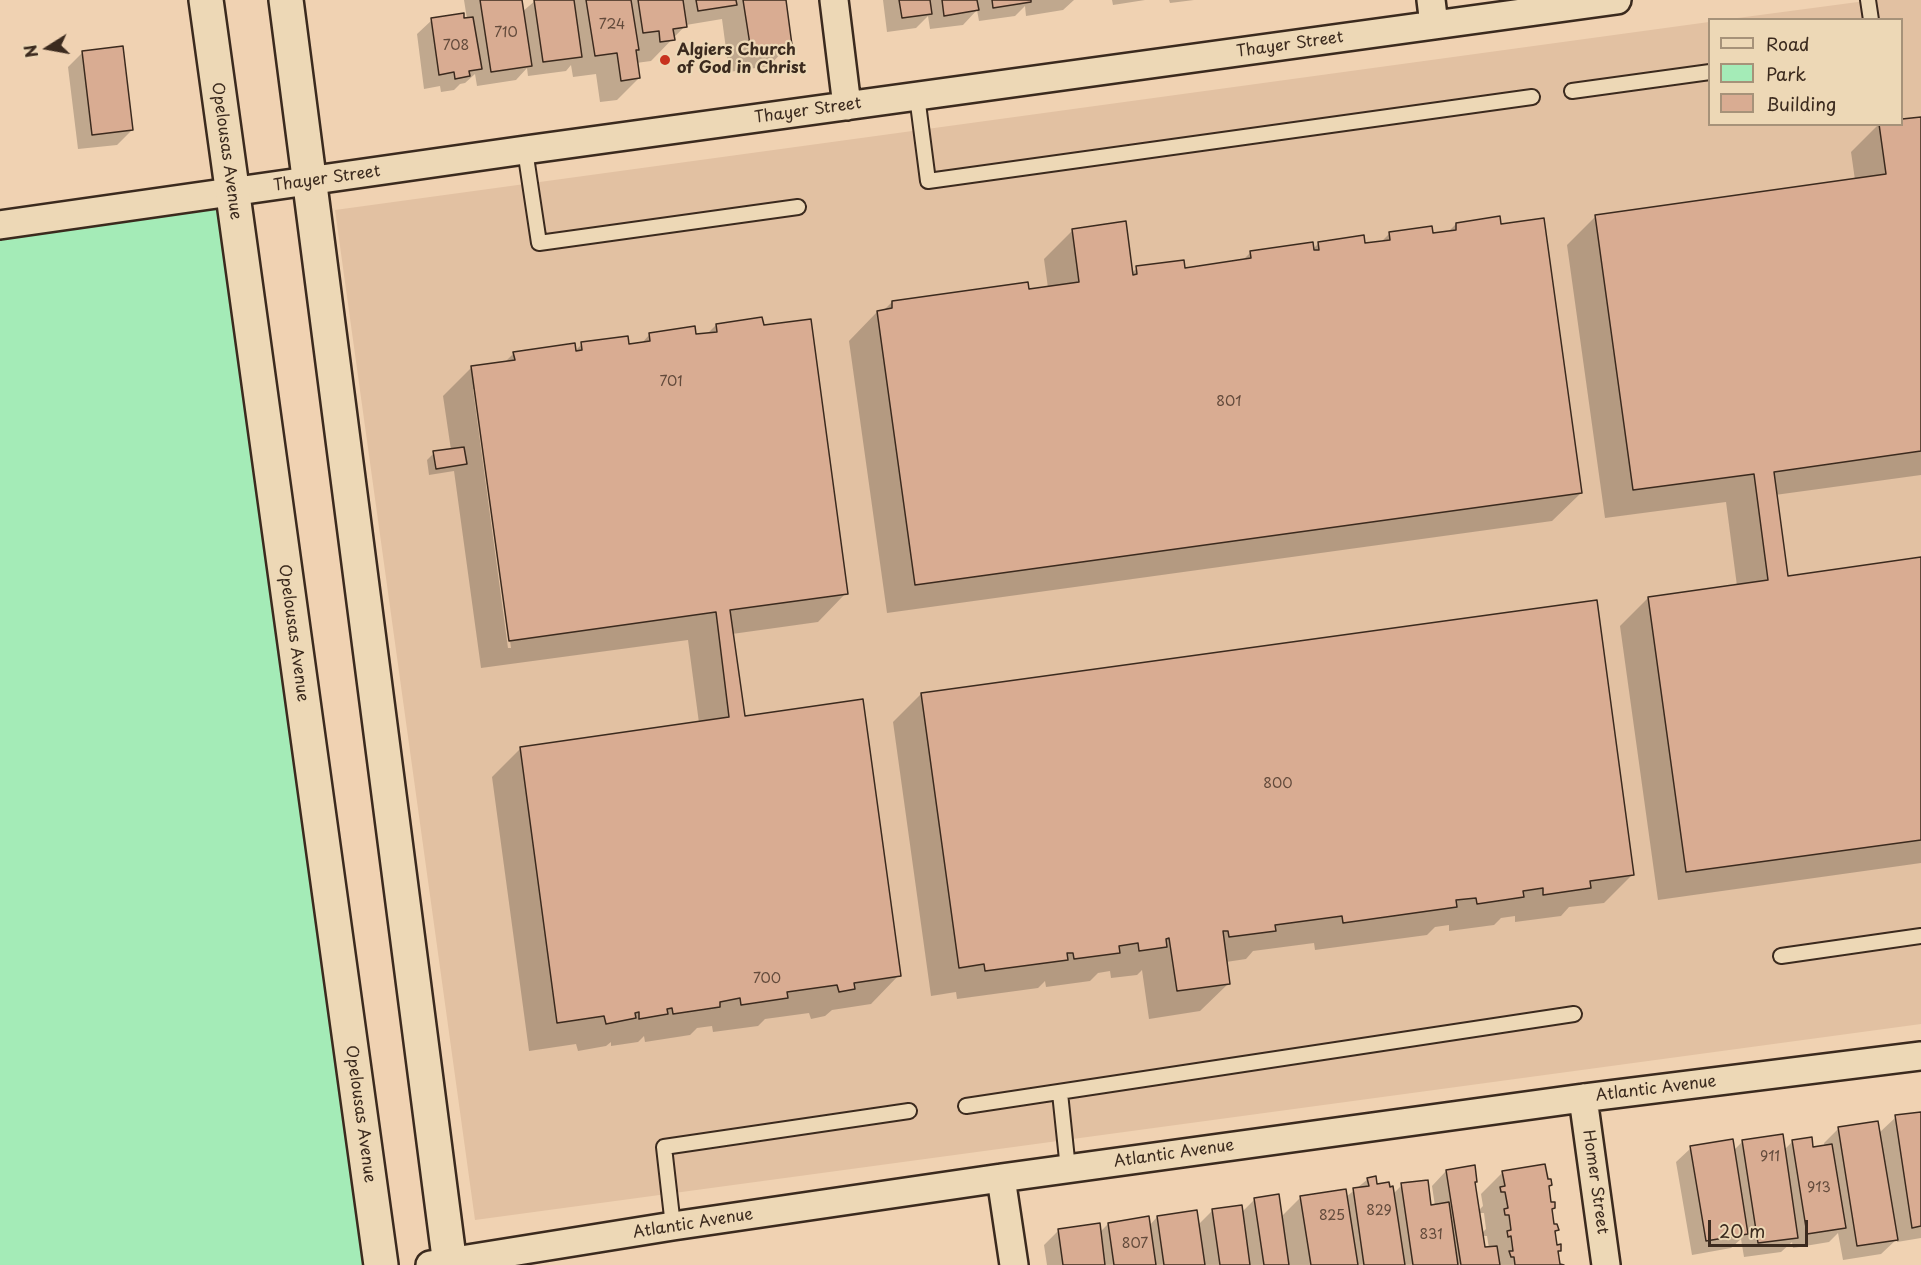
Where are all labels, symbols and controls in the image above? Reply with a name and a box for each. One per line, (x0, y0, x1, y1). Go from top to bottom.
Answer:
house number: 724 (599, 17, 625, 33)
north arrow (18, 18, 78, 78)
legend (1708, 18, 1903, 126)
house number: 710 (494, 25, 518, 41)
street label: Thayer Street (1235, 28, 1345, 62)
text: Road (1766, 30, 1810, 57)
house number: 708 (443, 38, 469, 54)
place label: Algiers Church of God in Christ (677, 41, 806, 79)
text: N (17, 43, 43, 60)
marker: Algiers Church of God in Christ (658, 53, 672, 67)
text: Park (1766, 60, 1806, 87)
street label: Opelousas Avenue (207, 81, 245, 221)
text: Building (1766, 90, 1836, 117)
street label: Thayer Street (753, 94, 863, 128)
street label: Thayer Street (272, 162, 382, 196)
house number: 701 (659, 374, 683, 390)
house number: 801 (1216, 394, 1242, 410)
street label: Opelousas Avenue (274, 563, 312, 703)
house number: 800 (1263, 776, 1293, 792)
house number: 700 (753, 971, 781, 987)
street label: Opelousas Avenue (341, 1044, 379, 1184)
street label: Atlantic Avenue (1595, 1072, 1717, 1106)
street label: Homer Street (1578, 1129, 1612, 1235)
street label: Atlantic Avenue (1113, 1136, 1235, 1172)
house number: 911 (1760, 1149, 1780, 1165)
house number: 913 (1807, 1180, 1831, 1196)
house number: 829 (1366, 1203, 1392, 1219)
street label: Atlantic Avenue (632, 1205, 754, 1243)
house number: 825 (1319, 1208, 1345, 1224)
scale bar (1711, 1208, 1812, 1246)
text: 20 m (1719, 1217, 1765, 1244)
house number: 831 (1419, 1227, 1443, 1243)
house number: 807 (1122, 1236, 1148, 1252)

